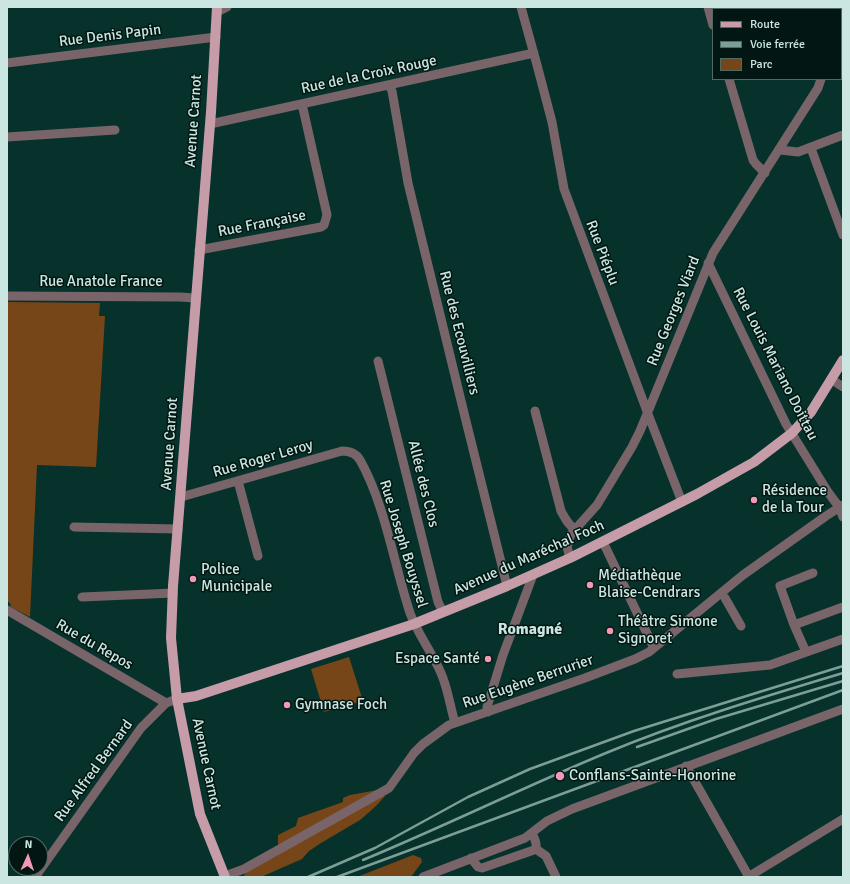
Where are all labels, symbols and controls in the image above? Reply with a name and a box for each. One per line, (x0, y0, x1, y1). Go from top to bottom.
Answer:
legend (712, 8, 842, 80)
text: Route (750, 17, 780, 32)
street label: Rue Denis Papin (58, 21, 162, 51)
text: Voie ferrée (750, 37, 805, 52)
street label: Rue de la Croix Rouge (300, 52, 438, 98)
text: Parc (750, 57, 772, 72)
street label: Avenue Carnot (182, 74, 206, 168)
street label: Rue Française (217, 207, 307, 241)
street label: Rue Piéplu (581, 218, 623, 288)
street label: Rue Georges Viard (644, 253, 704, 369)
street label: Rue des Ecouvilliers (435, 269, 483, 397)
street label: Rue Anatole France (39, 273, 163, 291)
street label: Rue Louis Mariano Doittau (729, 285, 821, 443)
street label: Avenue Carnot (158, 397, 182, 491)
street label: Rue Roger Leroy (211, 436, 315, 482)
street label: Allée des Clos (404, 439, 442, 529)
street label: Rue Joseph Bouyssel (375, 478, 431, 610)
place label: Résidence de la Tour (762, 482, 827, 517)
marker: Résidence de la Tour (749, 495, 759, 505)
street label: Avenue du Maréchal Foch (451, 517, 607, 599)
place label: Police Municipale (201, 561, 272, 596)
place label: Médiathèque Blaise-Cendrars (598, 567, 700, 602)
marker: Police Municipale (188, 574, 198, 584)
marker: Médiathèque Blaise-Cendrars (585, 580, 595, 590)
place label: Théâtre Simone Signoret (618, 613, 718, 648)
street label: Rue du Repos (52, 616, 136, 674)
district label: Romagné (498, 620, 562, 640)
marker: Théâtre Simone Signoret (605, 626, 615, 636)
place label: Espace Santé (395, 650, 480, 668)
street label: Rue Eugène Berrurier (460, 651, 596, 713)
marker: Espace Santé (483, 654, 493, 664)
place label: Gymnase Foch (295, 696, 387, 714)
marker: Gymnase Foch (282, 700, 292, 710)
street label: Avenue Carnot (187, 716, 225, 812)
street label: Rue Alfred Bernard (51, 717, 137, 825)
place label: Conflans-Sainte-Honorine (569, 767, 736, 785)
marker: Conflans-Sainte-Honorine (554, 770, 566, 782)
north arrow (8, 836, 48, 876)
text: N (24, 838, 33, 851)

